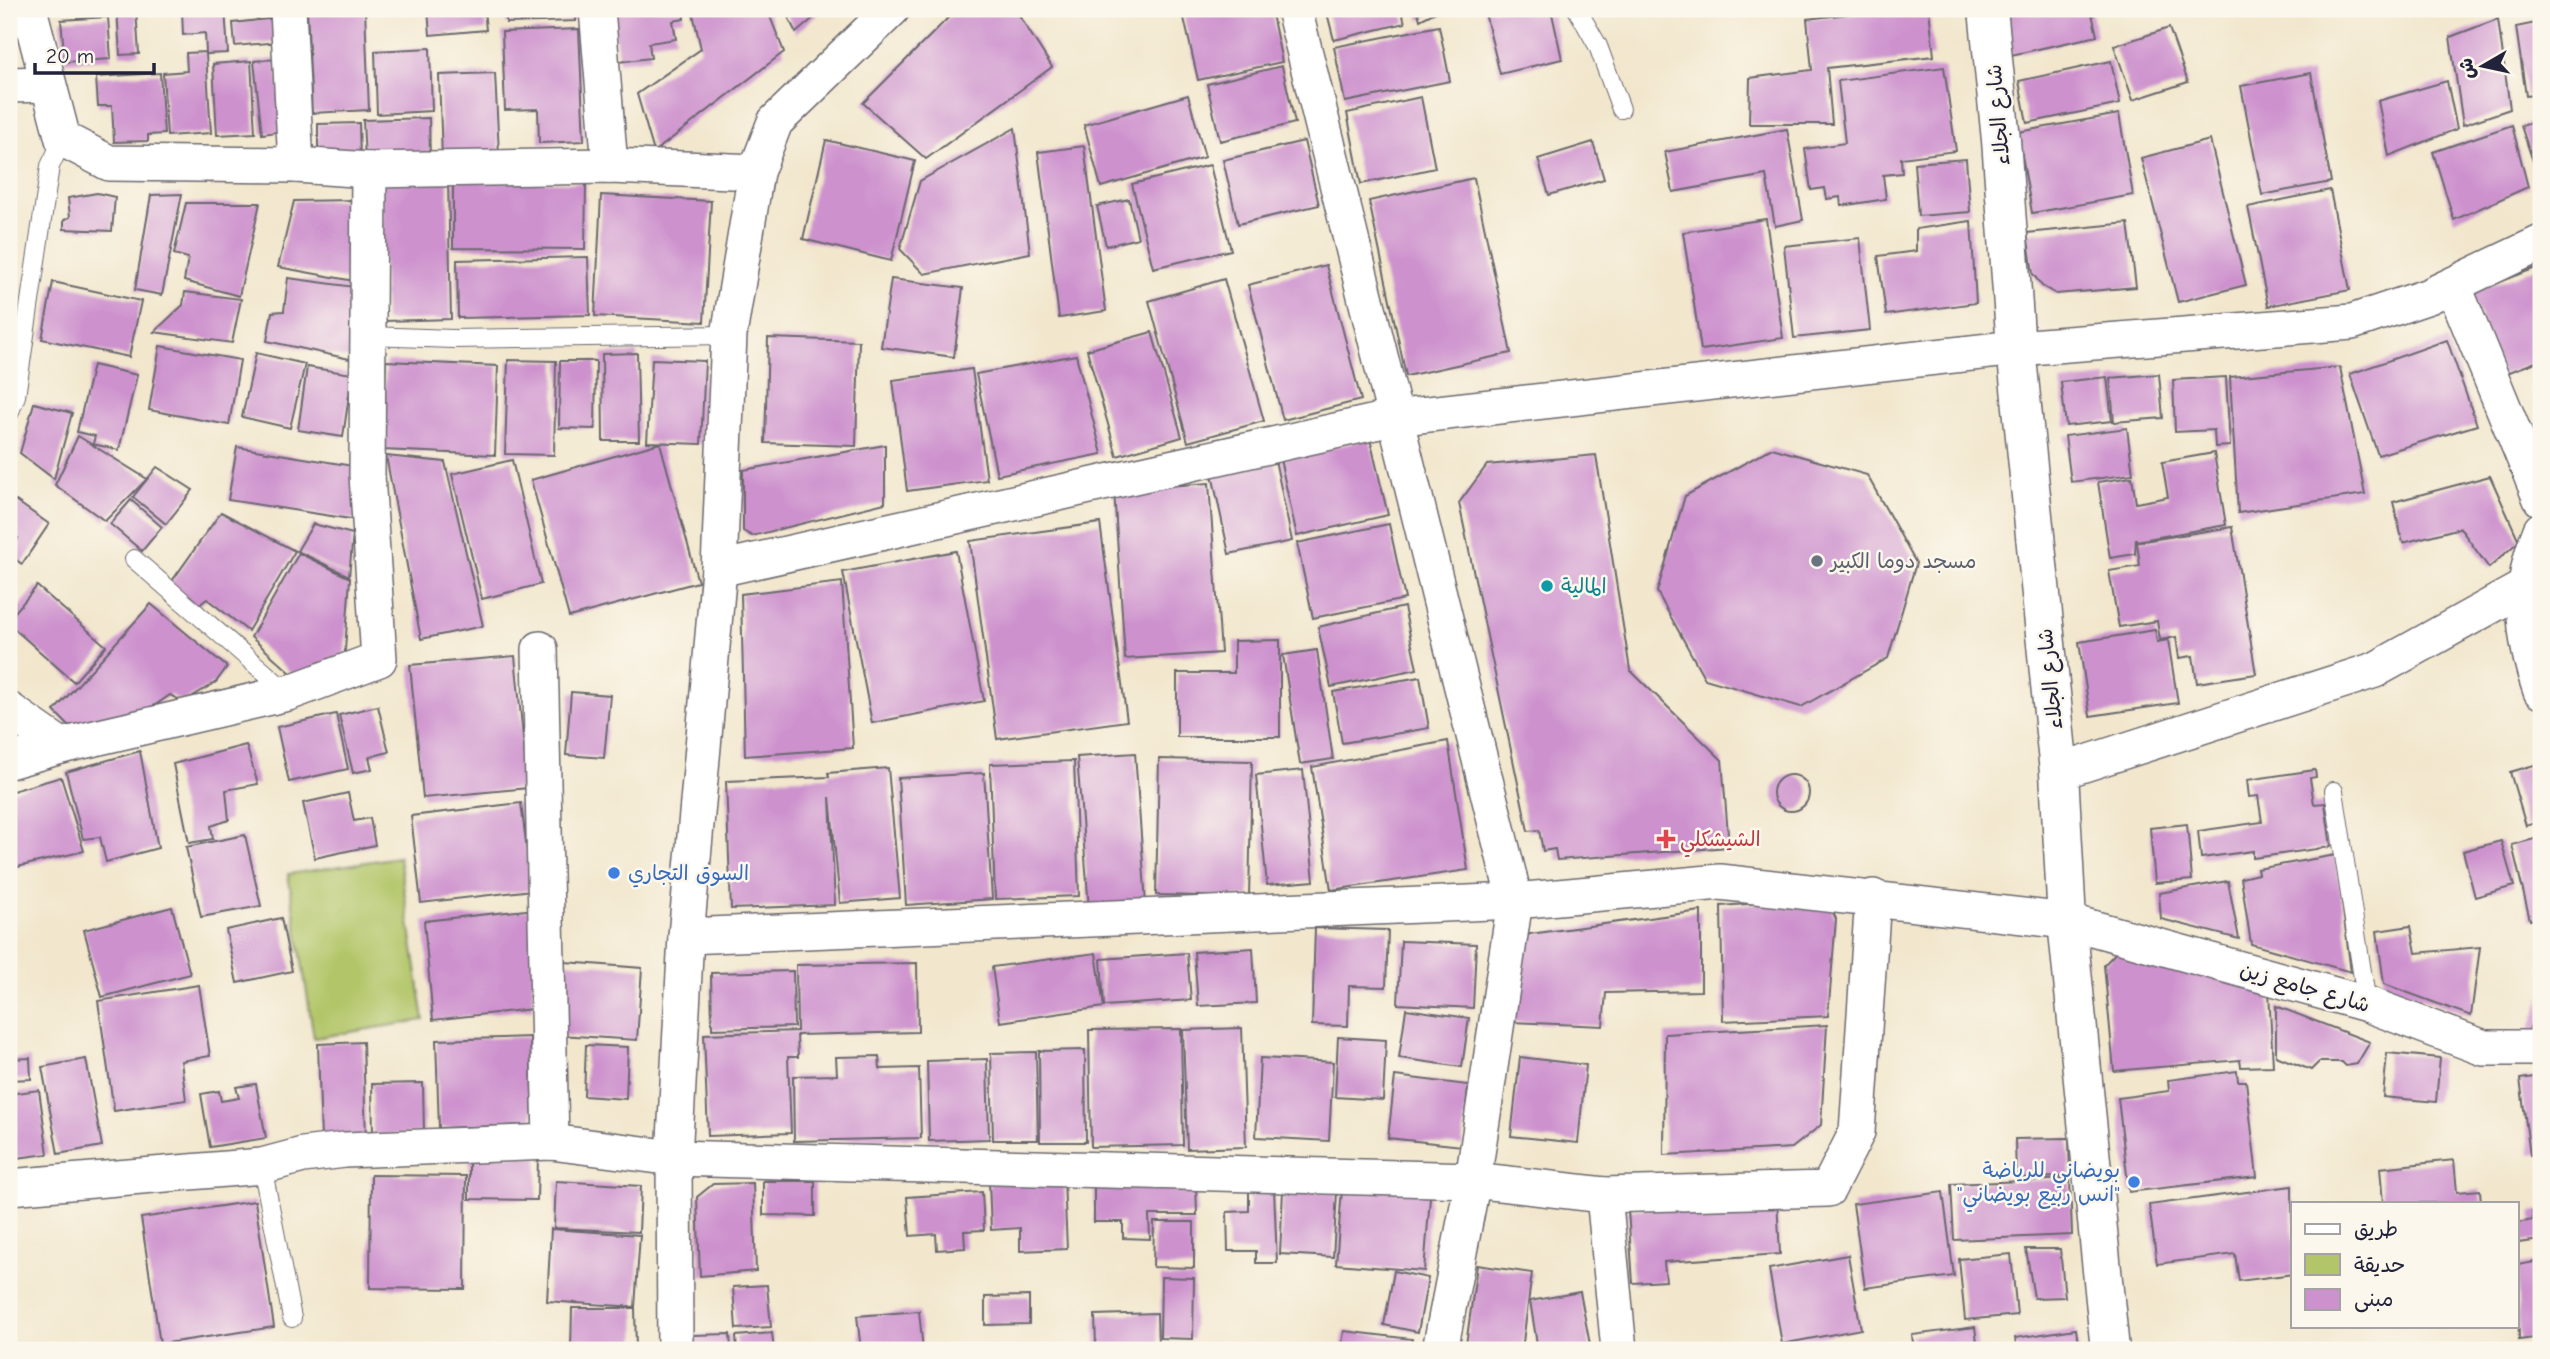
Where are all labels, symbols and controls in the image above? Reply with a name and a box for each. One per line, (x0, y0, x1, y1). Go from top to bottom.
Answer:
scale bar (35, 32, 154, 76)
north arrow (2448, 32, 2518, 102)
text: 20 m (46, 44, 94, 68)
text: ش (2455, 56, 2480, 81)
street label: شارع الجلاء (1982, 63, 2017, 167)
place label: مسجد دوما الكبير (1829, 549, 1976, 574)
marker: مسجد دوما الكبير (1809, 553, 1825, 569)
place label: المالية (1561, 574, 1607, 598)
marker: المالية (1539, 578, 1555, 594)
street label: شارع الجلاء (2033, 627, 2070, 731)
place label: الشيشكلي (1680, 827, 1761, 858)
marker: الشيشكلي (1658, 831, 1674, 847)
place label: السوق التجاري (628, 861, 749, 888)
marker: السوق التجاري (606, 865, 622, 881)
street label: شارع جامع زين (2237, 957, 2373, 1020)
place label: بويضاني للرياضة "انس ربيع بويضاني" (1957, 1158, 2120, 1213)
marker: بويضاني للرياضة "انس ربيع بويضاني" (2126, 1174, 2142, 1190)
legend (2291, 1202, 2518, 1328)
text: طريق (2354, 1217, 2398, 1241)
text: حديقة (2354, 1253, 2405, 1277)
text: مبنى (2354, 1287, 2393, 1313)

